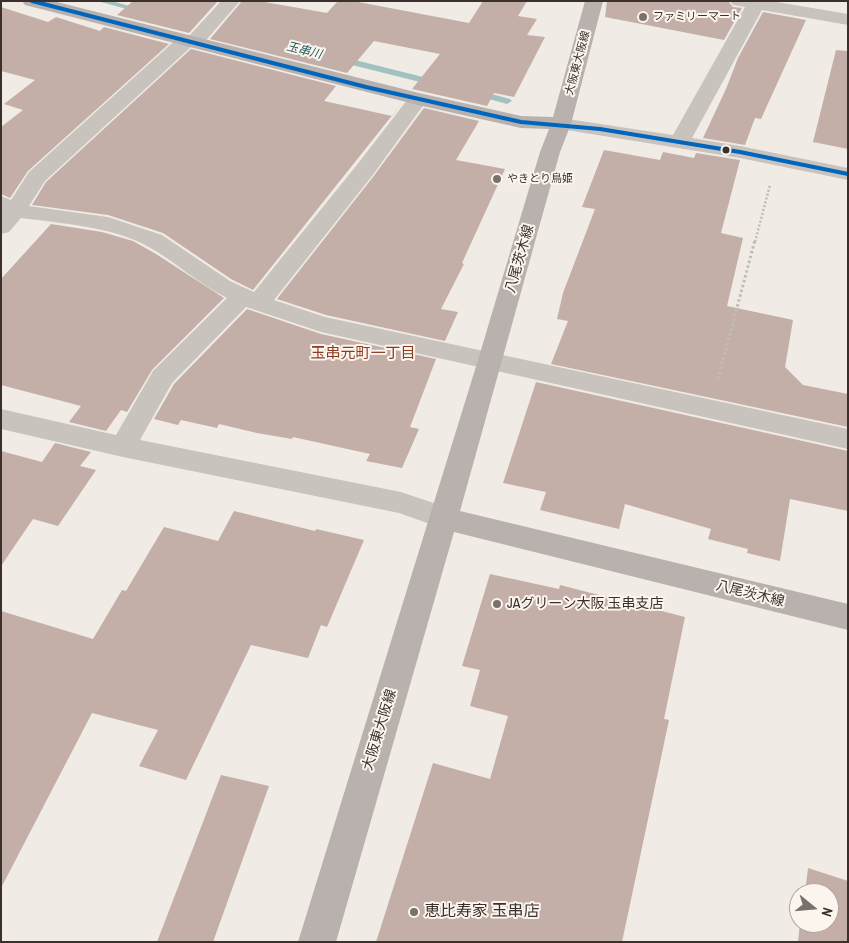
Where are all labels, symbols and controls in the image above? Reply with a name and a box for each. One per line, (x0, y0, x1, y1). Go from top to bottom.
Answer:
place label: ファミリーマート (653, 10, 741, 24)
marker: ファミリーマート (637, 11, 649, 23)
street label: 大阪東大阪線 (563, 29, 593, 97)
water label: 玉串川 (285, 40, 323, 62)
unlabelled marker (721, 145, 731, 155)
place label: やきとり鳥姫 (507, 172, 573, 186)
marker: やきとり鳥姫 (491, 173, 503, 185)
street label: 八尾茨木線 (502, 223, 538, 295)
district label: 玉串元町一丁目 (311, 345, 415, 363)
street label: 八尾茨木線 (714, 577, 786, 611)
place label: JAグリーン大阪 玉串支店 (507, 596, 664, 612)
marker: JAグリーン大阪 玉串支店 (491, 598, 503, 610)
street label: 大阪東大阪線 (360, 687, 400, 773)
north arrow (789, 883, 839, 933)
place label: 恵比寿家 玉串店 (424, 902, 540, 922)
text: N (818, 905, 837, 919)
marker: 恵比寿家 玉串店 (408, 906, 420, 918)

